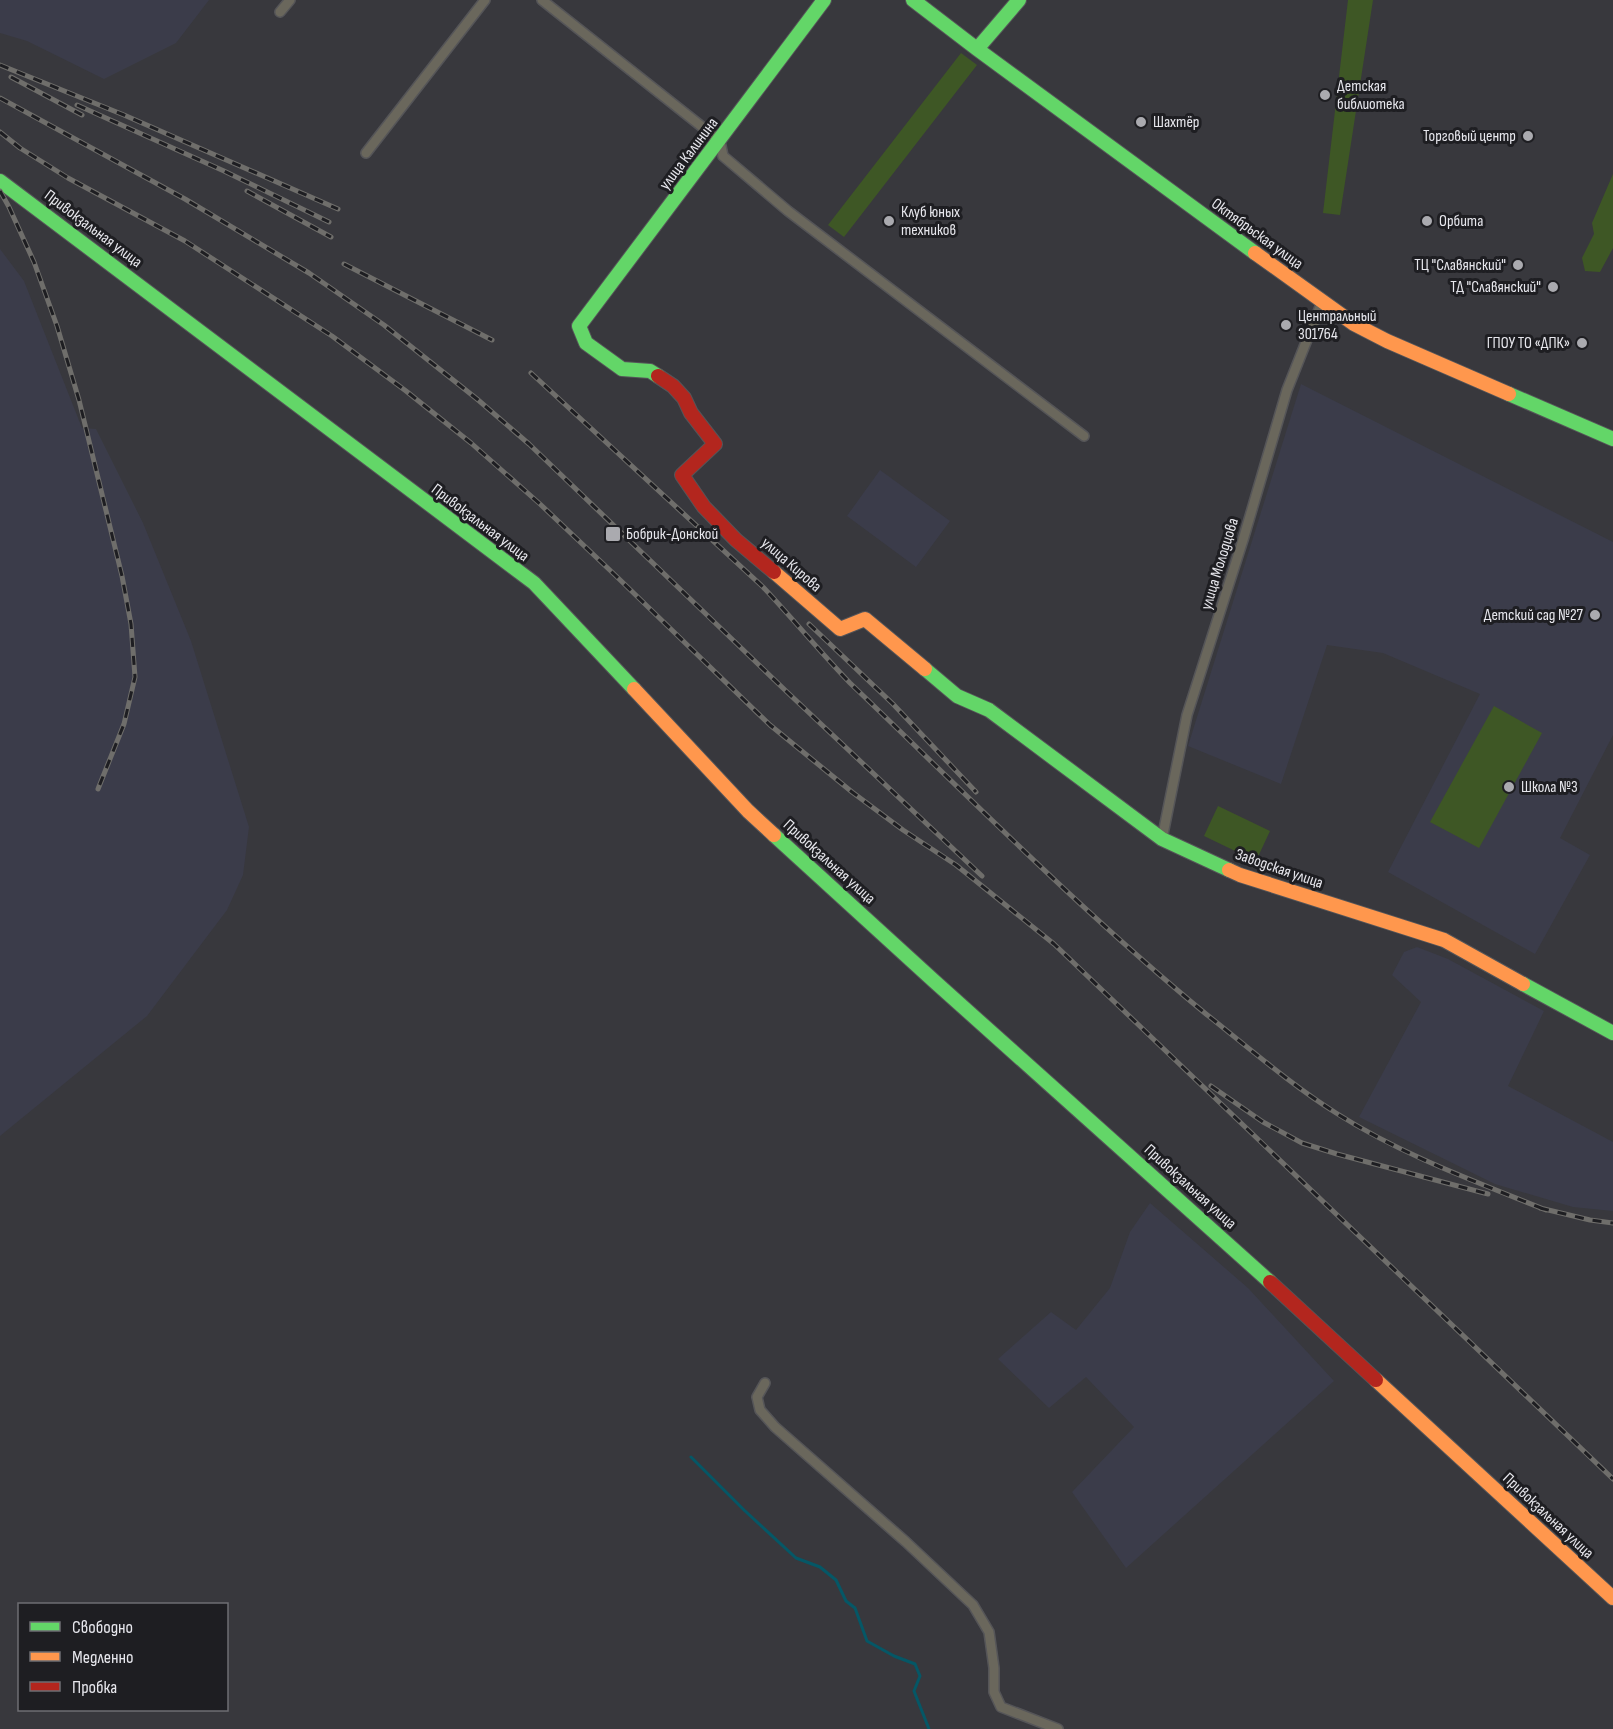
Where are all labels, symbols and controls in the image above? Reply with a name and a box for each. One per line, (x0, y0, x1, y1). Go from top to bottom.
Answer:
place label: Детская библиотека (1337, 77, 1405, 114)
marker: Детская библиотека (1318, 88, 1332, 102)
place label: Шахтёр (1153, 113, 1199, 132)
street label: улица Калинина (656, 114, 722, 194)
marker: Шахтёр (1134, 115, 1148, 129)
place label: Торговый центр (1423, 127, 1516, 146)
marker: Торговый центр (1521, 129, 1535, 143)
street label: Привокзальная улица (40, 186, 146, 272)
street label: Октябрьская улица (1208, 194, 1306, 274)
place label: Клуб юных техников (901, 203, 960, 240)
place label: Орбита (1439, 212, 1483, 231)
marker: Клуб юных техников (882, 214, 896, 228)
marker: Орбита (1420, 214, 1434, 228)
place label: ТЦ "Славянский" (1414, 256, 1506, 275)
marker: ТЦ "Славянский" (1511, 258, 1525, 272)
place label: ТД "Славянский" (1450, 278, 1541, 297)
marker: ТД "Славянский" (1546, 280, 1560, 294)
place label: Центральный 301764 (1298, 307, 1377, 344)
marker: Центральный 301764 (1279, 318, 1293, 332)
place label: ГПОУ ТО «ДПК» (1487, 334, 1570, 353)
marker: ГПОУ ТО «ДПК» (1575, 336, 1589, 350)
street label: Привокзальная улица (427, 480, 533, 566)
street label: улица Молодцова (1197, 516, 1243, 612)
marker: Бобрик-Донской (604, 525, 622, 543)
place label: Бобрик-Донской (626, 525, 718, 544)
street label: улица Кирова (757, 534, 825, 596)
place label: Детский сад №27 (1484, 606, 1584, 625)
marker: Детский сад №27 (1588, 608, 1602, 622)
place label: Школа №3 (1521, 778, 1578, 797)
marker: Школа №3 (1502, 780, 1516, 794)
street label: Привокзальная улица (779, 816, 879, 908)
street label: Заводская улица (1233, 845, 1325, 893)
street label: Привокзальная улица (1140, 1141, 1240, 1233)
street label: Привокзальная улица (1499, 1469, 1597, 1563)
legend (18, 1603, 228, 1711)
text: Свободно (72, 1617, 133, 1638)
text: Медленно (72, 1647, 134, 1668)
text: Пробка (72, 1677, 117, 1698)

